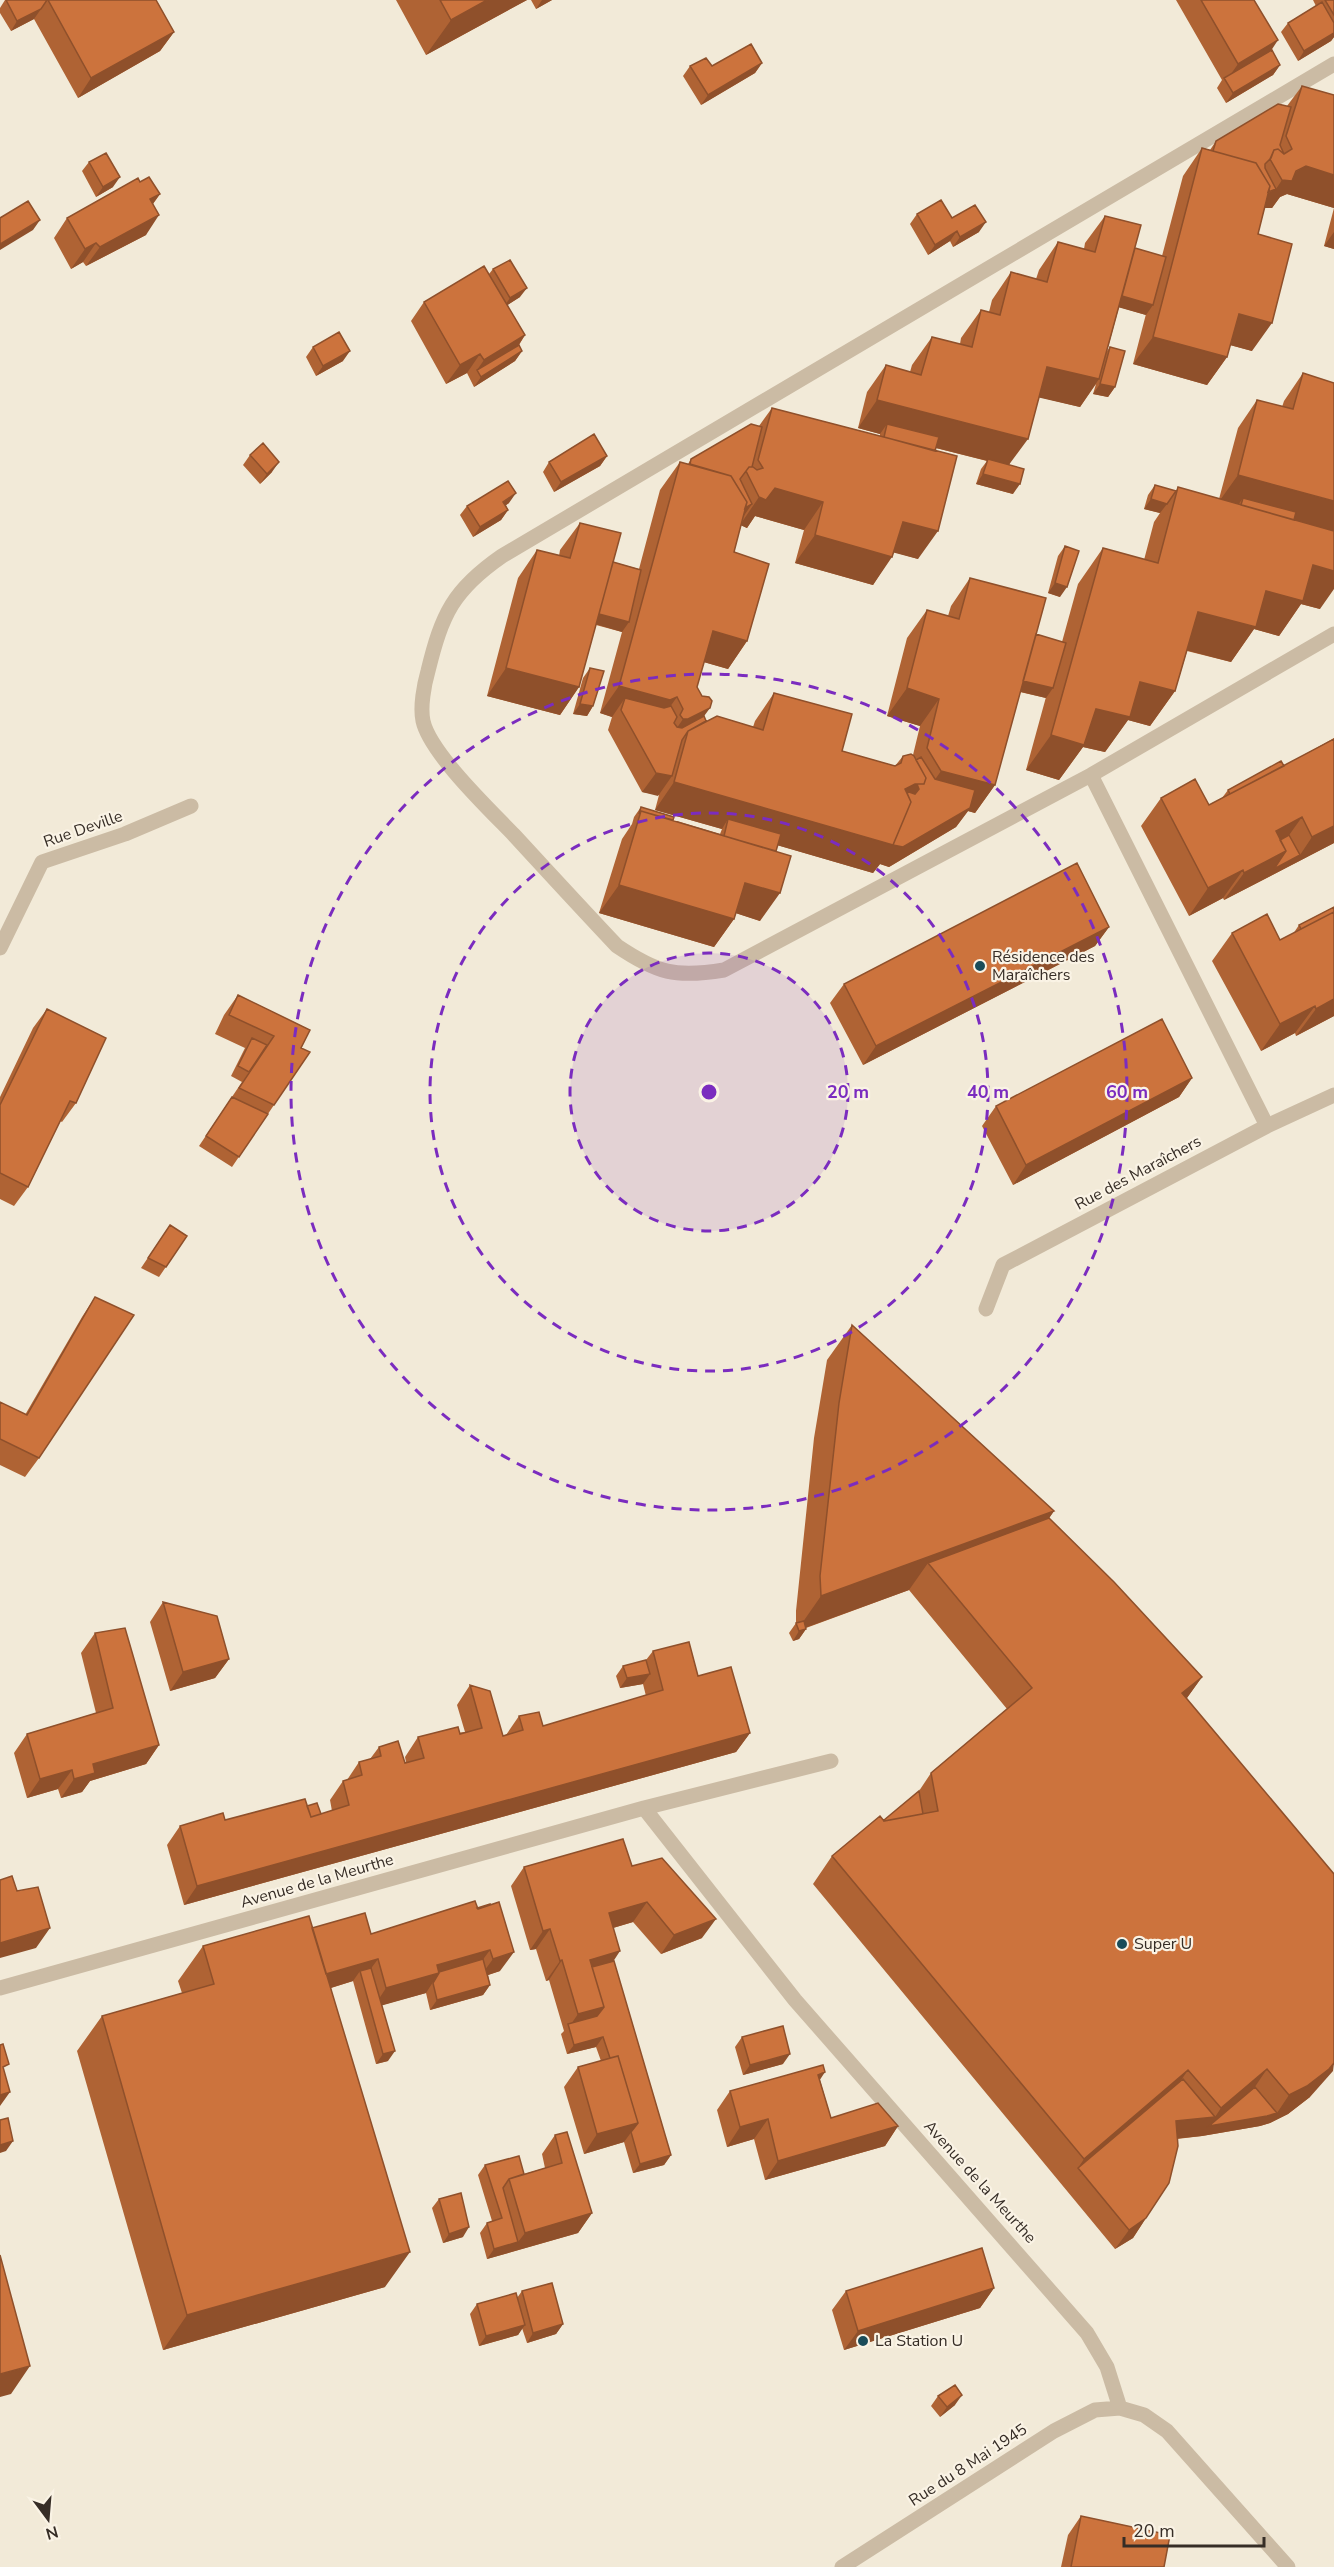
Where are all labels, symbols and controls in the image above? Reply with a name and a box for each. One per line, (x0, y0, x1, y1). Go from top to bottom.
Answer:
street label: Rue Deville (40, 805, 126, 853)
place label: Résidence des Maraîchers (992, 946, 1095, 986)
marker: Résidence des Maraîchers (973, 959, 987, 973)
text: 20 m (827, 1080, 869, 1104)
text: 40 m (967, 1080, 1009, 1104)
text: 60 m (1106, 1080, 1148, 1104)
centre of rings (699, 1082, 719, 1102)
street label: Rue des Maraîchers (1071, 1130, 1205, 1216)
street label: Avenue de la Meurthe (238, 1849, 396, 1913)
place label: Super U (1134, 1933, 1192, 1955)
marker: Super U (1115, 1937, 1129, 1951)
street label: Avenue de la Meurthe (919, 2116, 1041, 2248)
place label: La Station U (875, 2330, 963, 2352)
marker: La Station U (856, 2334, 870, 2348)
street label: Rue du 8 Mai 1945 (905, 2419, 1031, 2511)
north arrow (18, 2489, 78, 2549)
scale bar (1124, 2510, 1264, 2548)
text: 20 m (1133, 2519, 1175, 2543)
text: N (43, 2520, 61, 2545)

